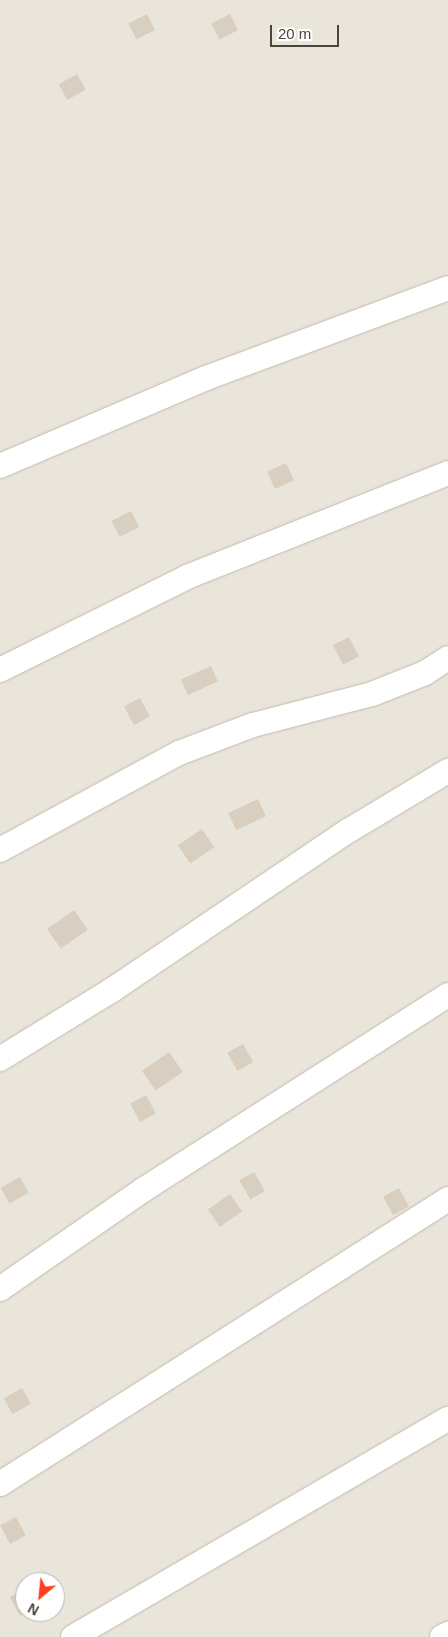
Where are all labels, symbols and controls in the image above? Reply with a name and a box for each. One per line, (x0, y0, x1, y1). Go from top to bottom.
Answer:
scale bar (273, 15, 342, 47)
text: 20 m (278, 25, 311, 42)
north arrow (15, 1572, 65, 1622)
text: N (25, 1600, 42, 1619)

